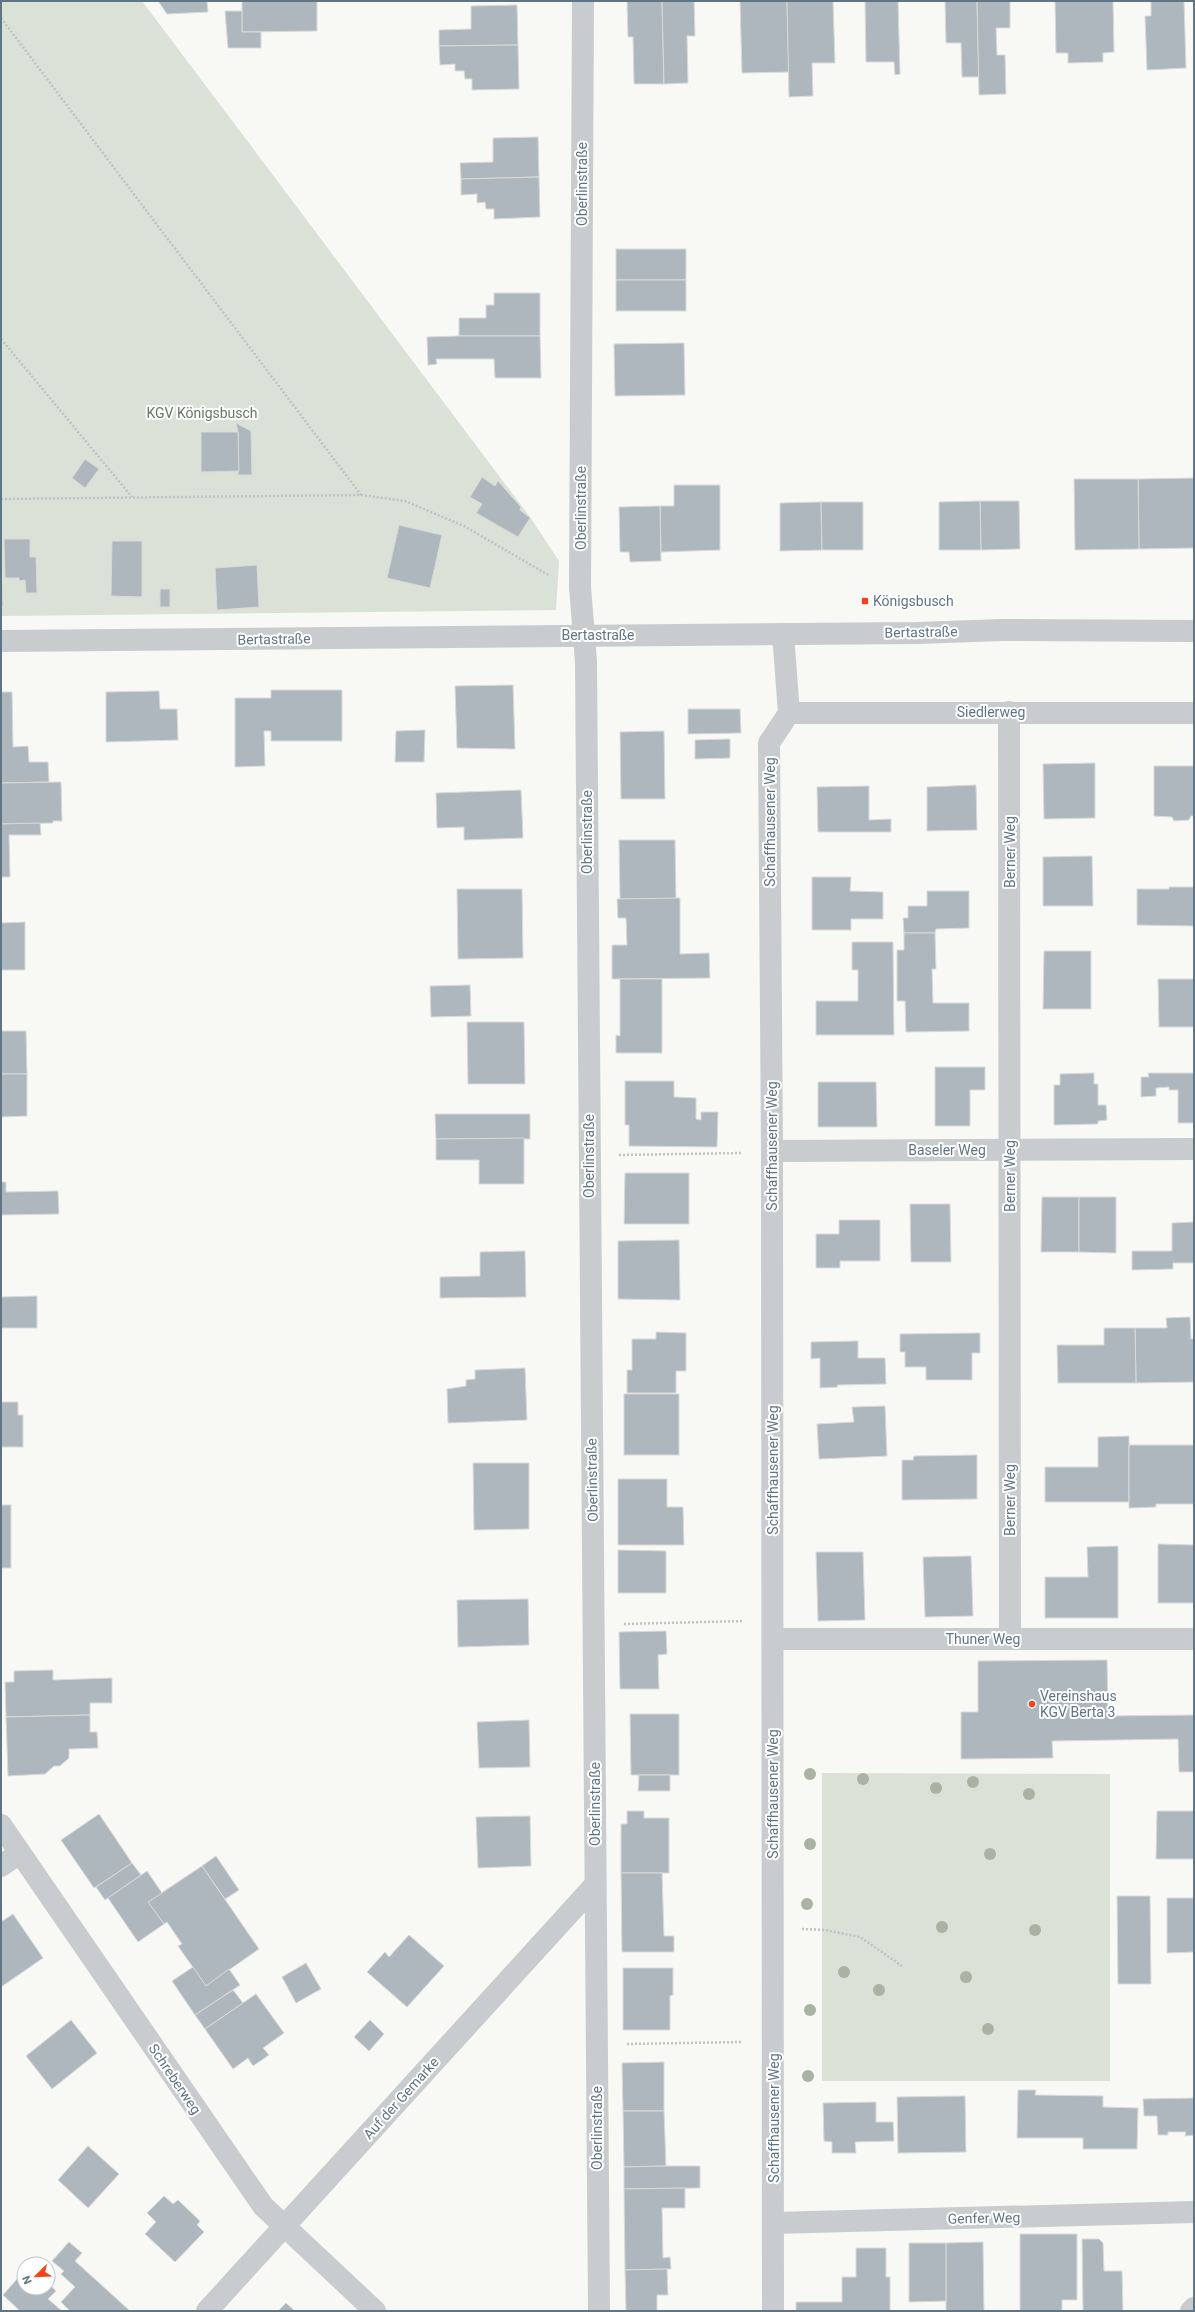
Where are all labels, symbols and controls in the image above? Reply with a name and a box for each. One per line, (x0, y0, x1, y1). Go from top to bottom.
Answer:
street label: Oberlinstraße (574, 142, 590, 226)
park label: KGV Königsbusch (146, 405, 258, 421)
street label: Oberlinstraße (573, 466, 589, 550)
place label: Königsbusch (873, 593, 954, 609)
marker: Königsbusch (860, 596, 870, 606)
street label: Bertastraße (884, 623, 958, 641)
street label: Bertastraße (561, 627, 635, 643)
street label: Bertastraße (237, 630, 311, 648)
street label: Siedlerweg (957, 704, 1025, 720)
street label: Schaffhausener Weg (762, 757, 778, 887)
street label: Oberlinstraße (579, 790, 595, 874)
street label: Berner Weg (1002, 816, 1018, 888)
street label: Schaffhausener Weg (764, 1081, 780, 1211)
street label: Oberlinstraße (581, 1114, 597, 1198)
street label: Berner Weg (1002, 1140, 1018, 1212)
street label: Baseler Weg (908, 1142, 986, 1158)
street label: Schaffhausener Weg (765, 1405, 781, 1535)
street label: Oberlinstraße (583, 1438, 601, 1522)
street label: Berner Weg (1002, 1464, 1018, 1536)
street label: Thuner Weg (946, 1631, 1020, 1647)
place label: Vereinshaus KGV Berta 3 (1040, 1688, 1117, 1720)
marker: Vereinshaus KGV Berta 3 (1027, 1699, 1037, 1709)
street label: Schaffhausener Weg (765, 1729, 781, 1859)
street label: Oberlinstraße (587, 1762, 603, 1846)
street label: Schreberweg (146, 2041, 204, 2117)
street label: Schaffhausener Weg (766, 2053, 782, 2183)
street label: Auf der Gemarke (360, 2054, 442, 2142)
street label: Oberlinstraße (589, 2086, 605, 2170)
street label: Genfer Weg (948, 2209, 1020, 2227)
north arrow (16, 2256, 56, 2296)
text: N (20, 2273, 35, 2286)

